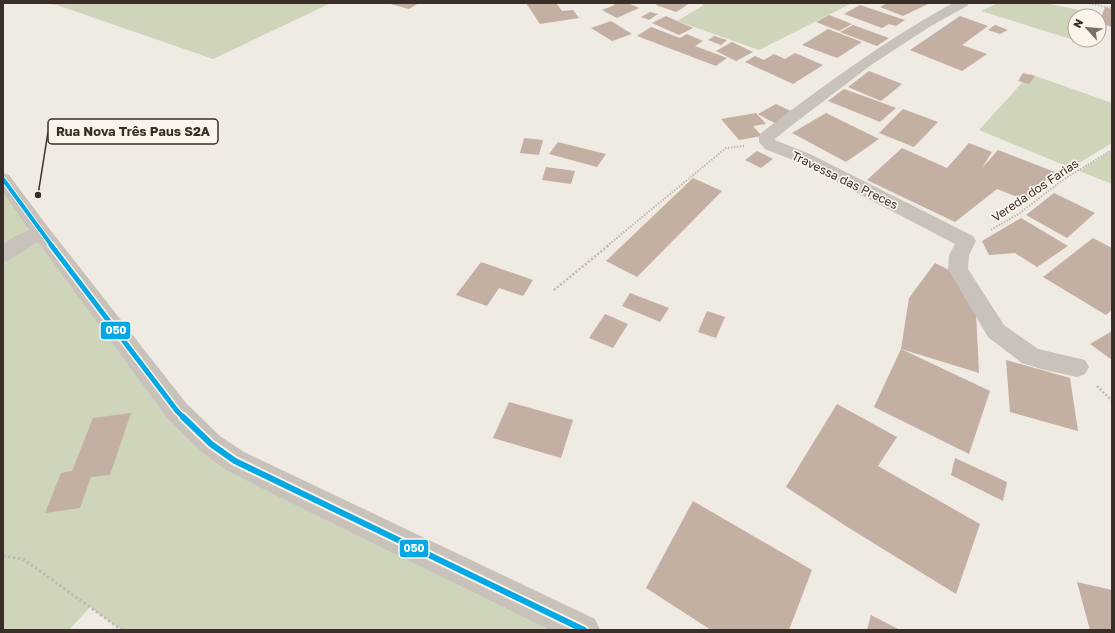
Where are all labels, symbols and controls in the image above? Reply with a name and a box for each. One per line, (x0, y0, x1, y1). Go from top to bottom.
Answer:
north arrow (1067, 8, 1107, 48)
text: N (1070, 17, 1085, 30)
callout: Rua Nova Três Paus S2A (48, 119, 218, 144)
text: Rua Nova Três Paus S2A (56, 123, 211, 139)
street label: Travessa das Preces (790, 148, 900, 212)
street label: Vereda dos Farias (989, 155, 1081, 225)
line badge: 050 (100, 321, 131, 340)
text: 050 (105, 323, 127, 336)
line badge: 050 (399, 539, 429, 558)
text: 050 (403, 541, 425, 554)

